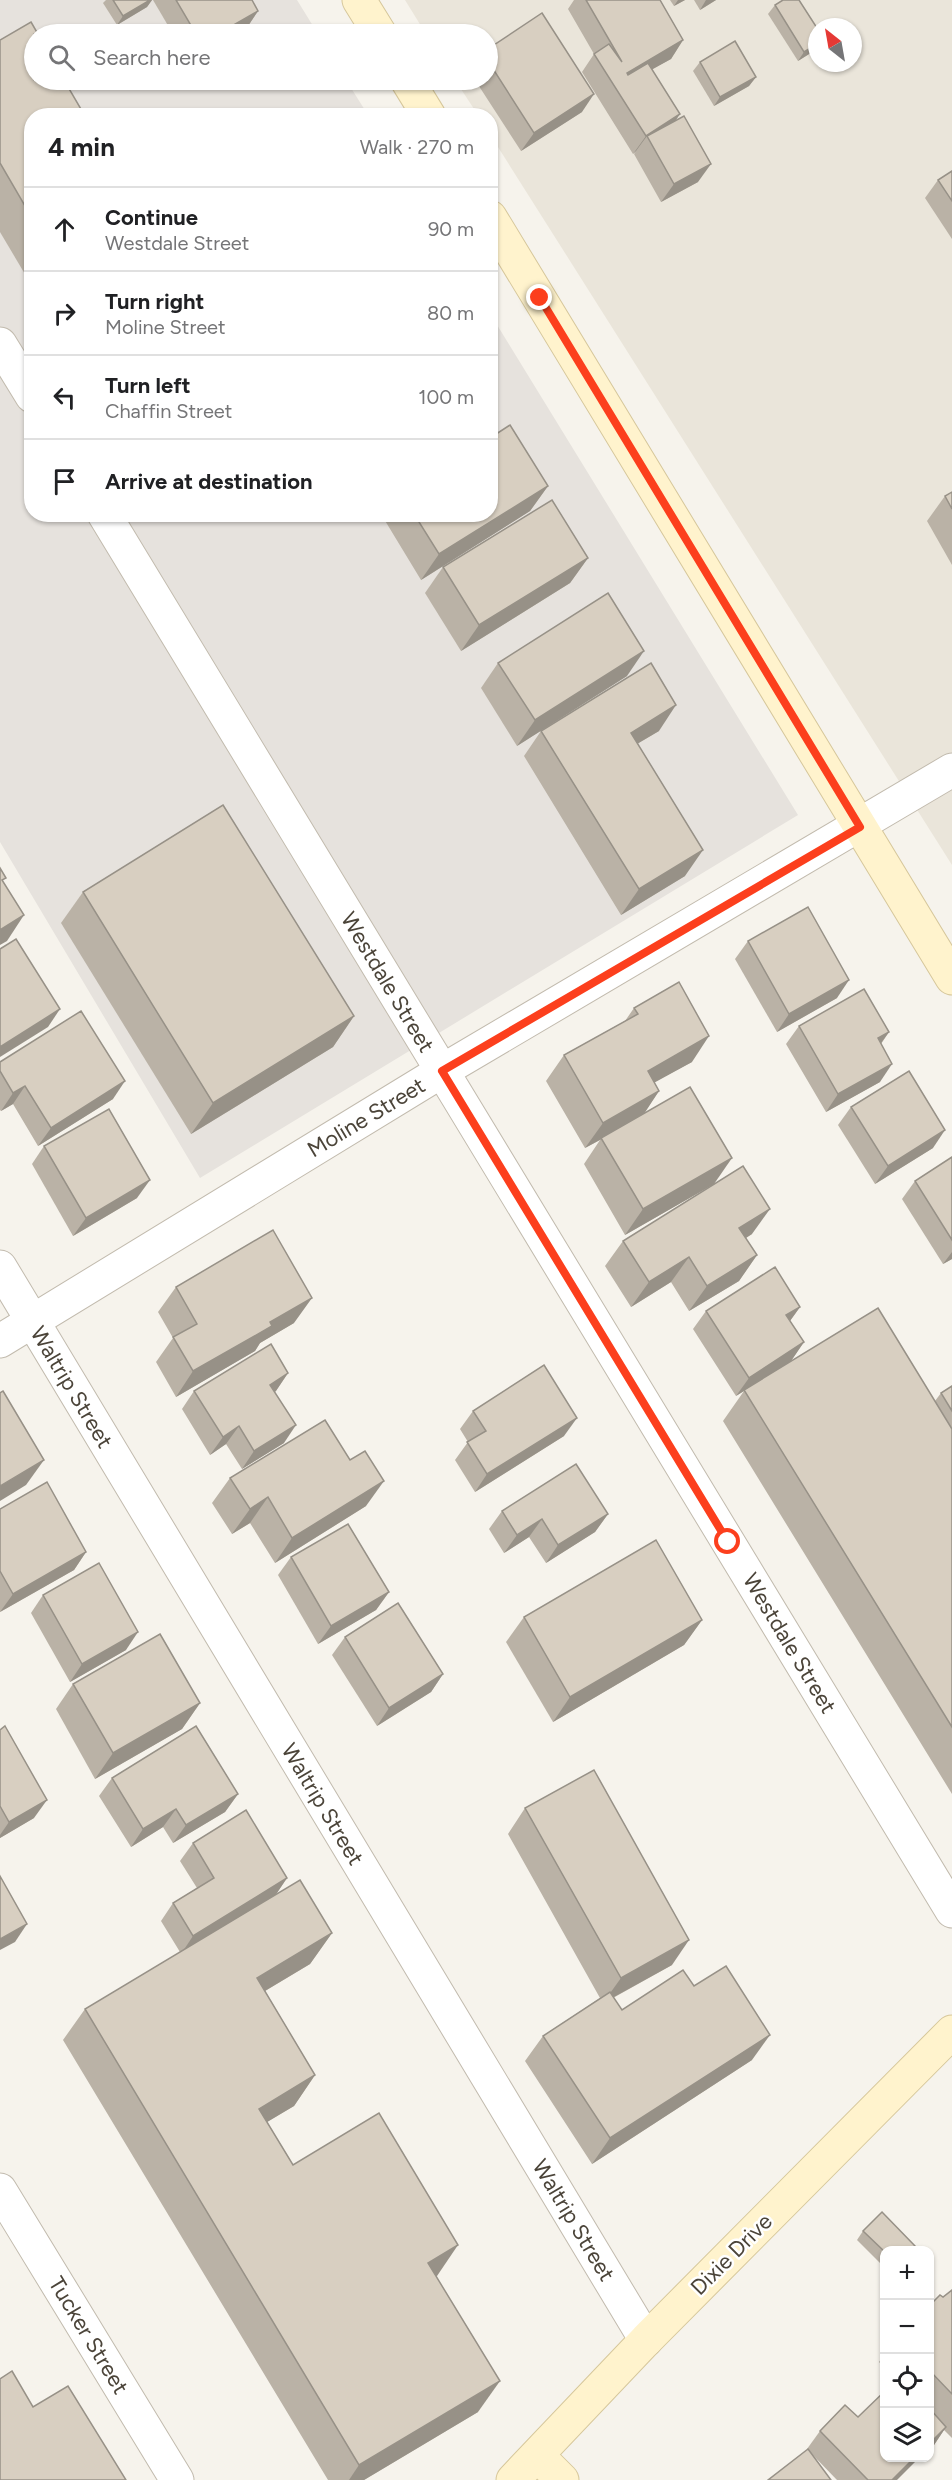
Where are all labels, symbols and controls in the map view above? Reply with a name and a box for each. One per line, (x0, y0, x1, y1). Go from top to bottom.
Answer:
north arrow (808, 18, 862, 72)
search box (24, 24, 498, 90)
icon: search (45, 41, 78, 74)
text: Search here (93, 44, 211, 71)
text: 4 min (48, 131, 115, 163)
text: Walk · 270 m (360, 135, 474, 159)
text: Continue (105, 204, 198, 231)
icon: ahead (48, 213, 81, 246)
text: 90 m (428, 217, 474, 241)
text: Westdale Street (105, 231, 249, 255)
route end (526, 284, 552, 310)
text: Turn right (105, 288, 204, 315)
icon: right (48, 297, 81, 330)
text: 80 m (427, 301, 474, 325)
text: Moline Street (105, 315, 226, 339)
text: Turn left (105, 372, 191, 399)
icon: left (48, 381, 81, 414)
text: 100 m (418, 385, 474, 409)
text: Chaffin Street (105, 399, 232, 423)
icon: arrive (48, 465, 81, 498)
text: Arrive at destination (105, 468, 313, 495)
street label: Westdale Street (335, 907, 440, 1057)
street label: Moline Street (302, 1072, 430, 1163)
street label: Waltrip Street (25, 1322, 118, 1453)
route start (714, 1528, 740, 1554)
street label: Westdale Street (737, 1568, 842, 1718)
street label: Waltrip Street (276, 1739, 369, 1870)
street label: Waltrip Street (527, 2155, 620, 2286)
street label: Dixie Drive (685, 2208, 778, 2301)
map controls (880, 2246, 934, 2462)
button: + (880, 2246, 934, 2300)
street label: Tucker Street (43, 2272, 134, 2399)
button: − (880, 2300, 934, 2354)
button: locate (880, 2354, 934, 2408)
button: layers (880, 2408, 934, 2462)

